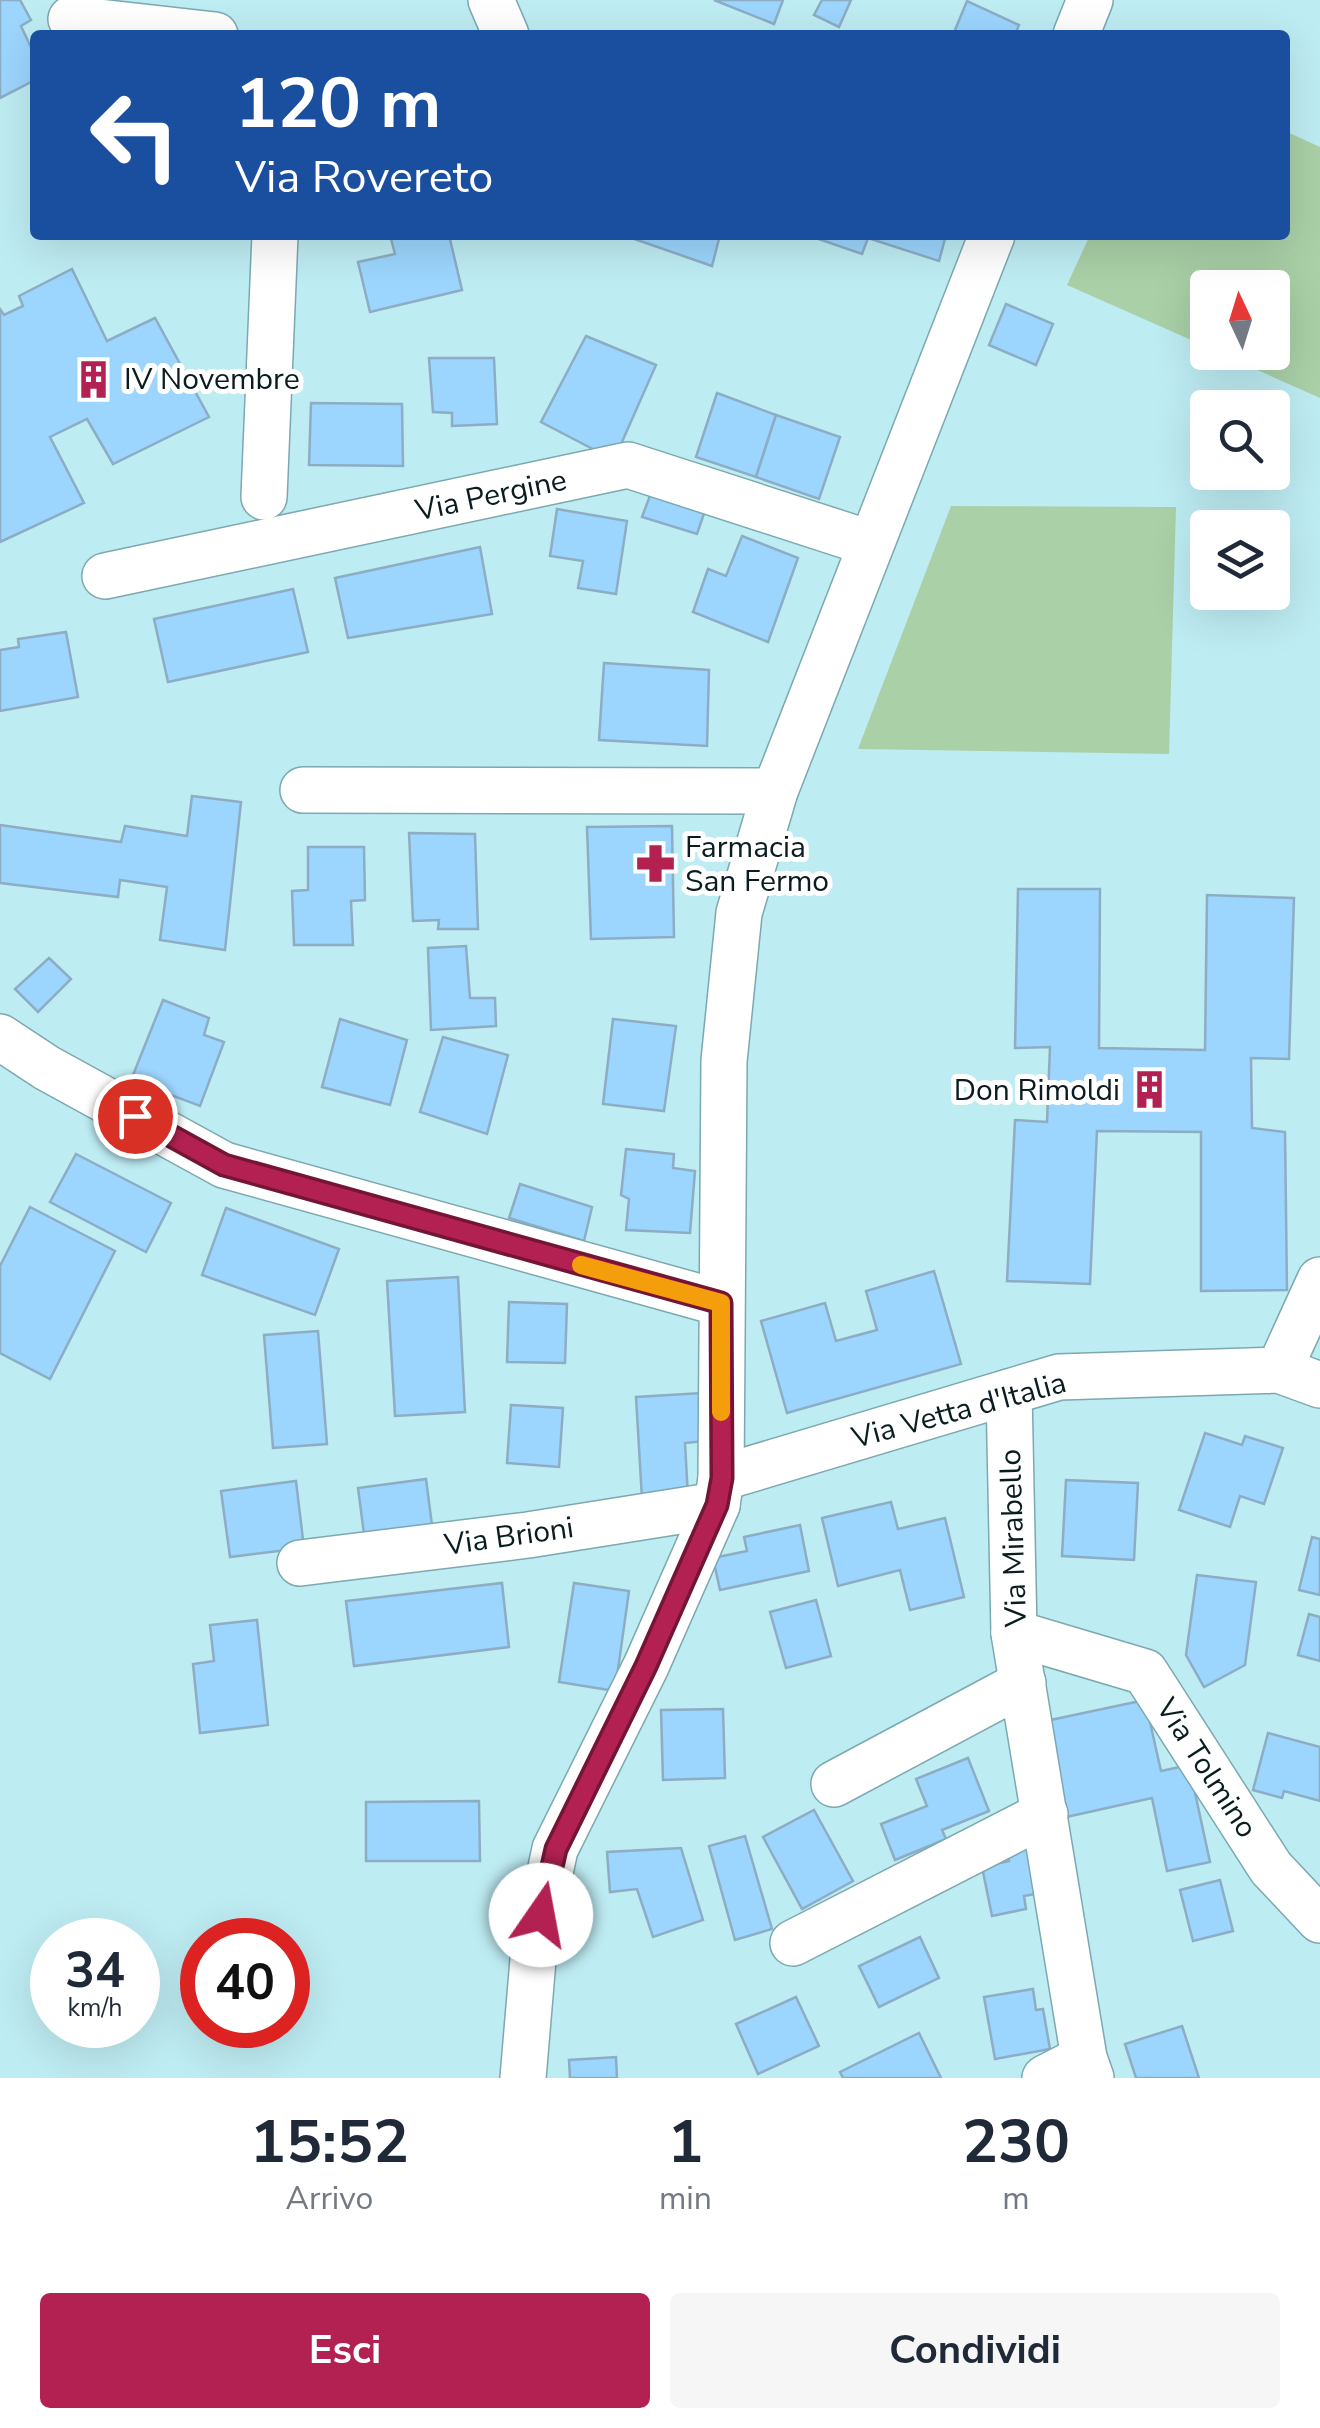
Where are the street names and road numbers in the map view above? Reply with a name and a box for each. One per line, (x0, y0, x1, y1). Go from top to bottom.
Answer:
street label: Via Pergine (411, 459, 570, 532)
street label: Via Vetta d'Italia (846, 1362, 1071, 1459)
street label: Via Mirabello (990, 1448, 1037, 1629)
street label: Via Brioni (441, 1507, 576, 1566)
street label: Via Tolmino (1146, 1690, 1267, 1846)

